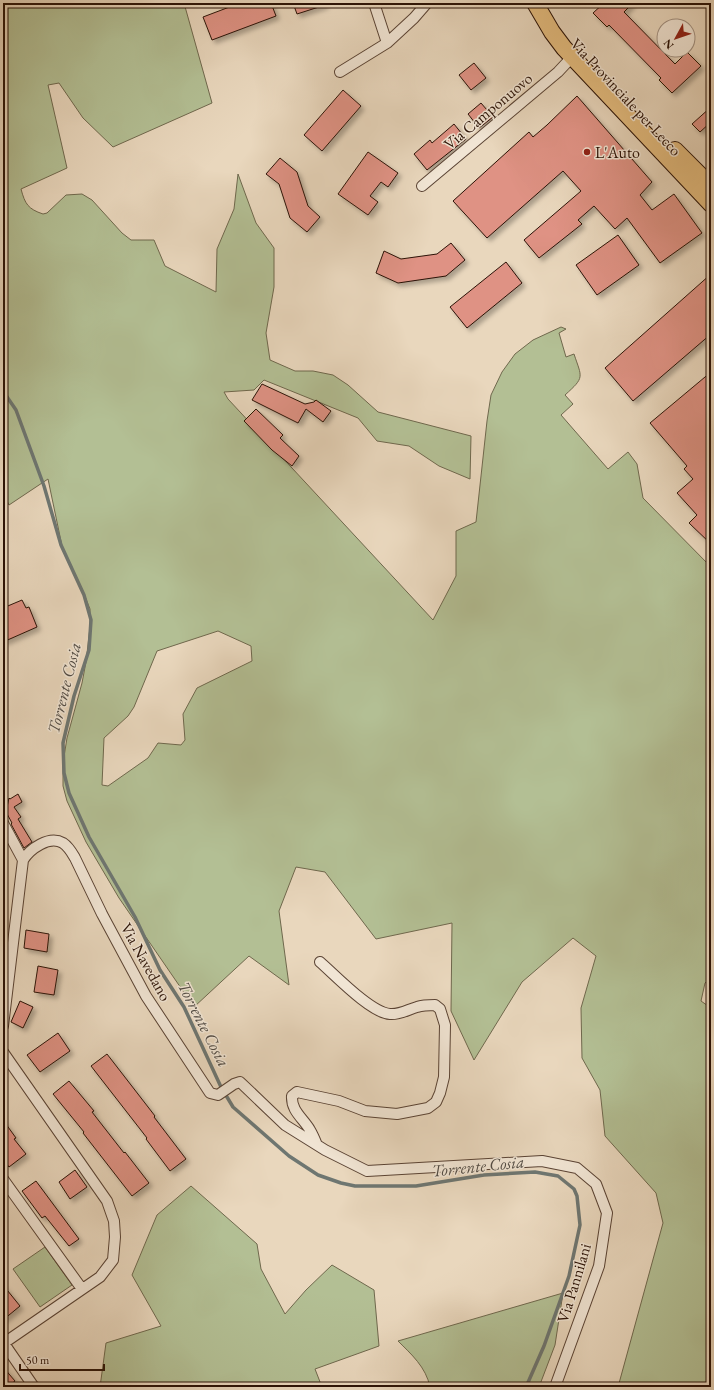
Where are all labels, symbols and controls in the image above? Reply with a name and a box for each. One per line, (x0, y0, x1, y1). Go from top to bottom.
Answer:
north arrow (656, 18, 696, 58)
street label: Via Provinciale per Lecco (566, 33, 686, 161)
text: N (660, 36, 677, 52)
street label: Via Camponuovo (439, 68, 537, 154)
place label: L'Auto (595, 142, 640, 163)
marker: L'Auto (582, 147, 592, 157)
water label: Torrente Cosia (42, 640, 86, 736)
street label: Via Navedano (116, 919, 176, 1005)
water label: Torrente Cosia (173, 978, 235, 1070)
water label: Torrente Cosia (431, 1150, 525, 1182)
street label: Via Pannilani (552, 1241, 596, 1325)
scale bar (20, 1346, 104, 1372)
text: 50 m (26, 1352, 50, 1368)

